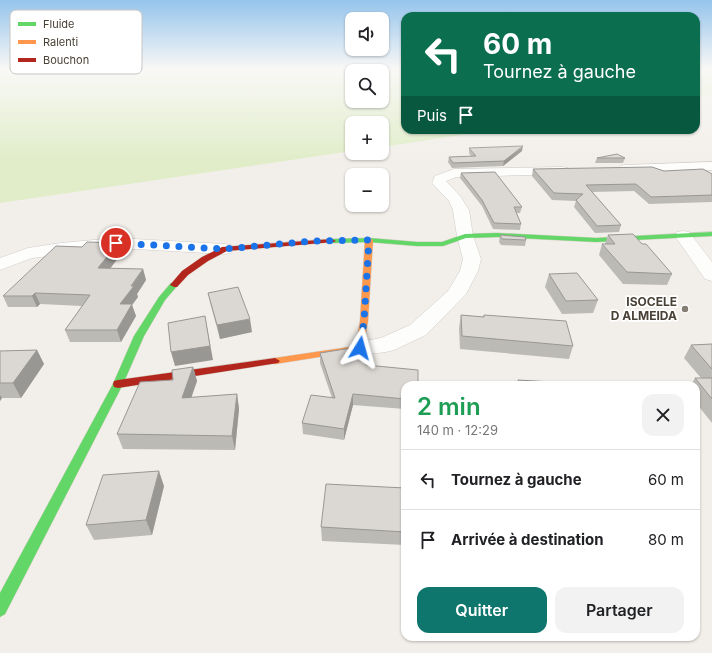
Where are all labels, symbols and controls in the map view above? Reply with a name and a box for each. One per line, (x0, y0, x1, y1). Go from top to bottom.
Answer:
legend (10, 10, 142, 74)
map controls (345, 12, 389, 212)
button: sound (345, 12, 389, 56)
text: Fluide (43, 17, 74, 31)
text: 60 m (483, 27, 552, 61)
icon: left (417, 28, 469, 80)
text: Ralenti (43, 35, 78, 49)
text: Bouchon (43, 53, 89, 67)
text: Tournez à gauche (483, 61, 636, 82)
button: search (345, 64, 389, 108)
icon: arrive (455, 104, 477, 126)
text: Puis (417, 106, 447, 125)
button: + (345, 116, 389, 160)
button: − (345, 168, 389, 212)
pin (99, 226, 133, 260)
icon: arrive (105, 232, 127, 254)
place label: ISOCELE D ALMEIDA (611, 294, 677, 323)
marker: ISOCELE D ALMEIDA (680, 304, 690, 314)
position arrow (339, 327, 381, 369)
text: 2 min (417, 392, 481, 421)
button: close (642, 394, 684, 436)
text: 140 m · 12:29 (417, 422, 498, 438)
icon: left (417, 469, 439, 491)
text: Tournez à gauche (451, 470, 582, 489)
text: 60 m (648, 470, 684, 489)
icon: arrive (417, 529, 439, 551)
text: Arrivée à destination (451, 530, 604, 549)
text: 80 m (648, 530, 684, 549)
button: Quitter (417, 587, 547, 633)
button: Partager (555, 587, 684, 633)

